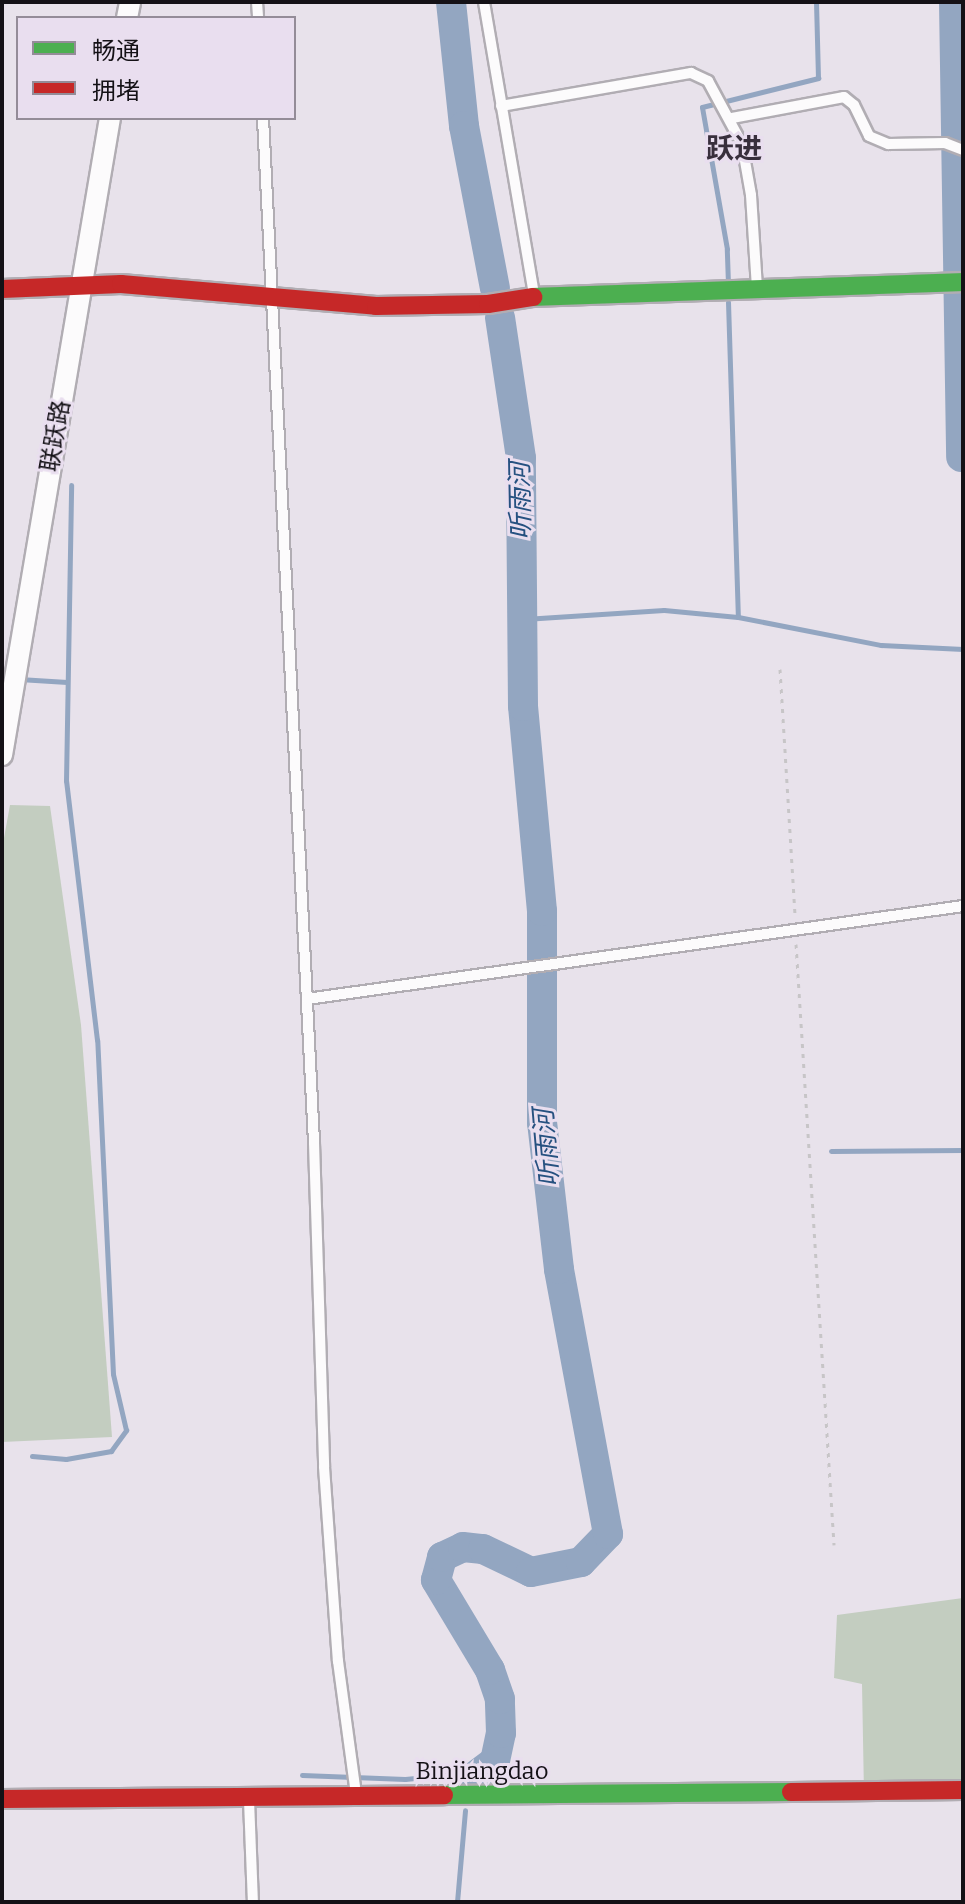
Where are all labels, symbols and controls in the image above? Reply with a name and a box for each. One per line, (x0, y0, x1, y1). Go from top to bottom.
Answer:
legend (16, 16, 296, 120)
text: 畅通 (92, 37, 140, 65)
text: 拥堵 (92, 77, 140, 105)
district label: 跃进 (706, 132, 762, 166)
street label: 联跃路 (36, 398, 76, 474)
water label: 听雨河 (505, 462, 537, 540)
water label: 听雨河 (528, 1108, 566, 1188)
street label: Binjiangdao (416, 1758, 548, 1786)

